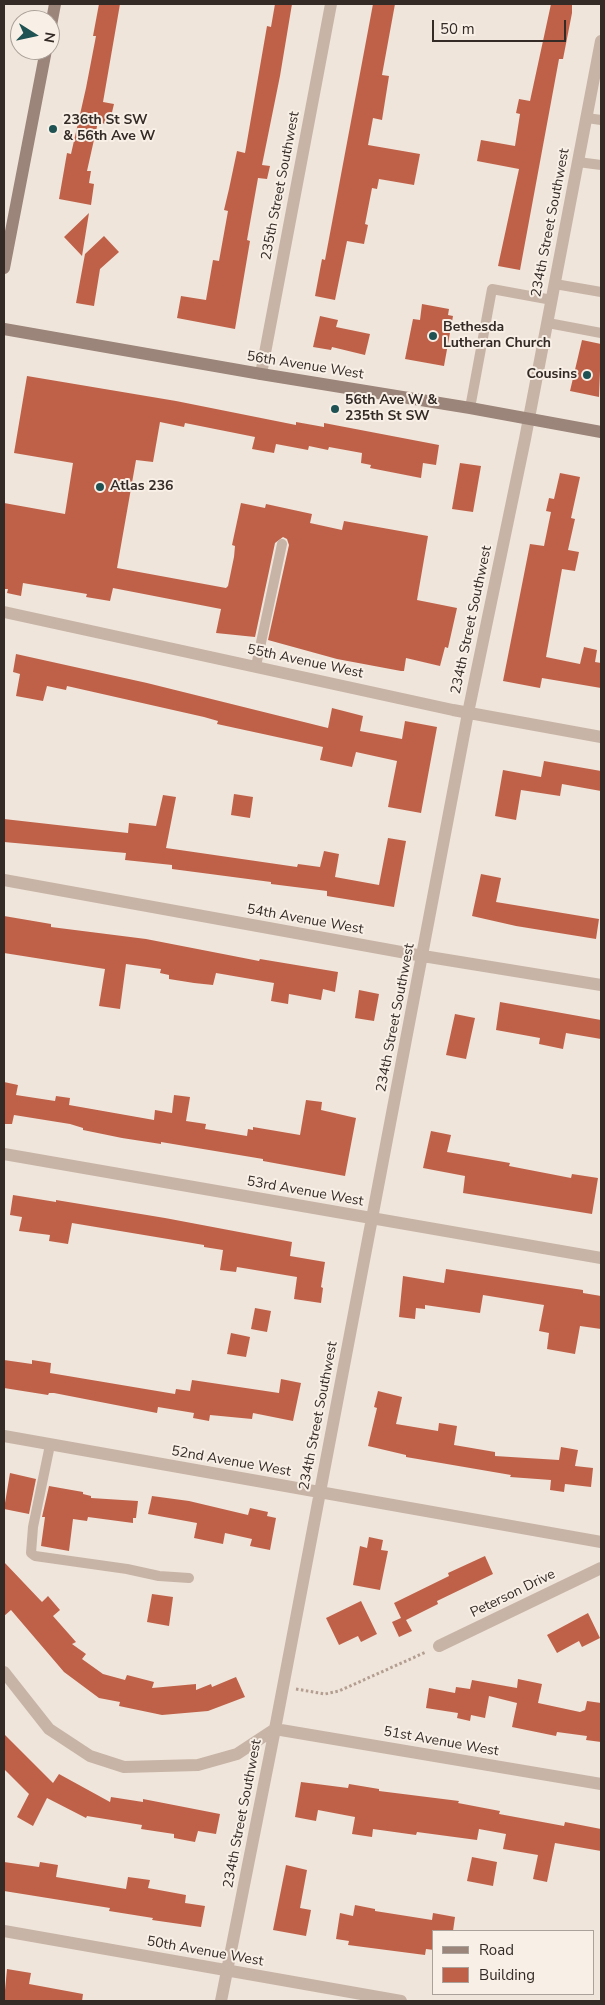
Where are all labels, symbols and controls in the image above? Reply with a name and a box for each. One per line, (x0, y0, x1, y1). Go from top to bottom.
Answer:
north arrow (10, 10, 60, 60)
scale bar (435, 10, 569, 42)
text: 50 m (440, 19, 475, 39)
text: N (39, 31, 60, 44)
street label: 235th Street Southwest (258, 110, 304, 262)
place label: 236th St SW & 56th Ave W (63, 113, 155, 146)
marker: 236th St SW & 56th Ave W (47, 123, 59, 135)
street label: 234th Street Southwest (528, 147, 574, 299)
place label: Bethesda Lutheran Church (443, 320, 551, 352)
marker: Bethesda Lutheran Church (427, 330, 439, 342)
street label: 56th Avenue West (245, 348, 365, 384)
place label: Cousins (526, 367, 577, 383)
marker: Cousins (581, 369, 593, 381)
place label: 56th Ave W & 235th St SW (345, 393, 437, 426)
marker: 56th Ave W & 235th St SW (329, 403, 341, 415)
place label: Atlas 236 (110, 479, 174, 495)
marker: Atlas 236 (94, 481, 106, 493)
street label: 234th Street Southwest (448, 544, 496, 696)
street label: 55th Avenue West (245, 642, 365, 682)
street label: 54th Avenue West (245, 901, 365, 939)
street label: 234th Street Southwest (373, 942, 419, 1094)
street label: 53rd Avenue West (245, 1173, 365, 1211)
street label: 234th Street Southwest (296, 1340, 342, 1492)
street label: 52nd Avenue West (170, 1443, 292, 1481)
street label: Peterson Drive (468, 1566, 558, 1622)
street label: 51st Avenue West (382, 1724, 500, 1760)
street label: 234th Street Southwest (220, 1738, 266, 1890)
legend (432, 1930, 595, 1995)
street label: 50th Avenue West (145, 1933, 265, 1971)
text: Road (479, 1940, 514, 1960)
text: Building (479, 1965, 535, 1985)

